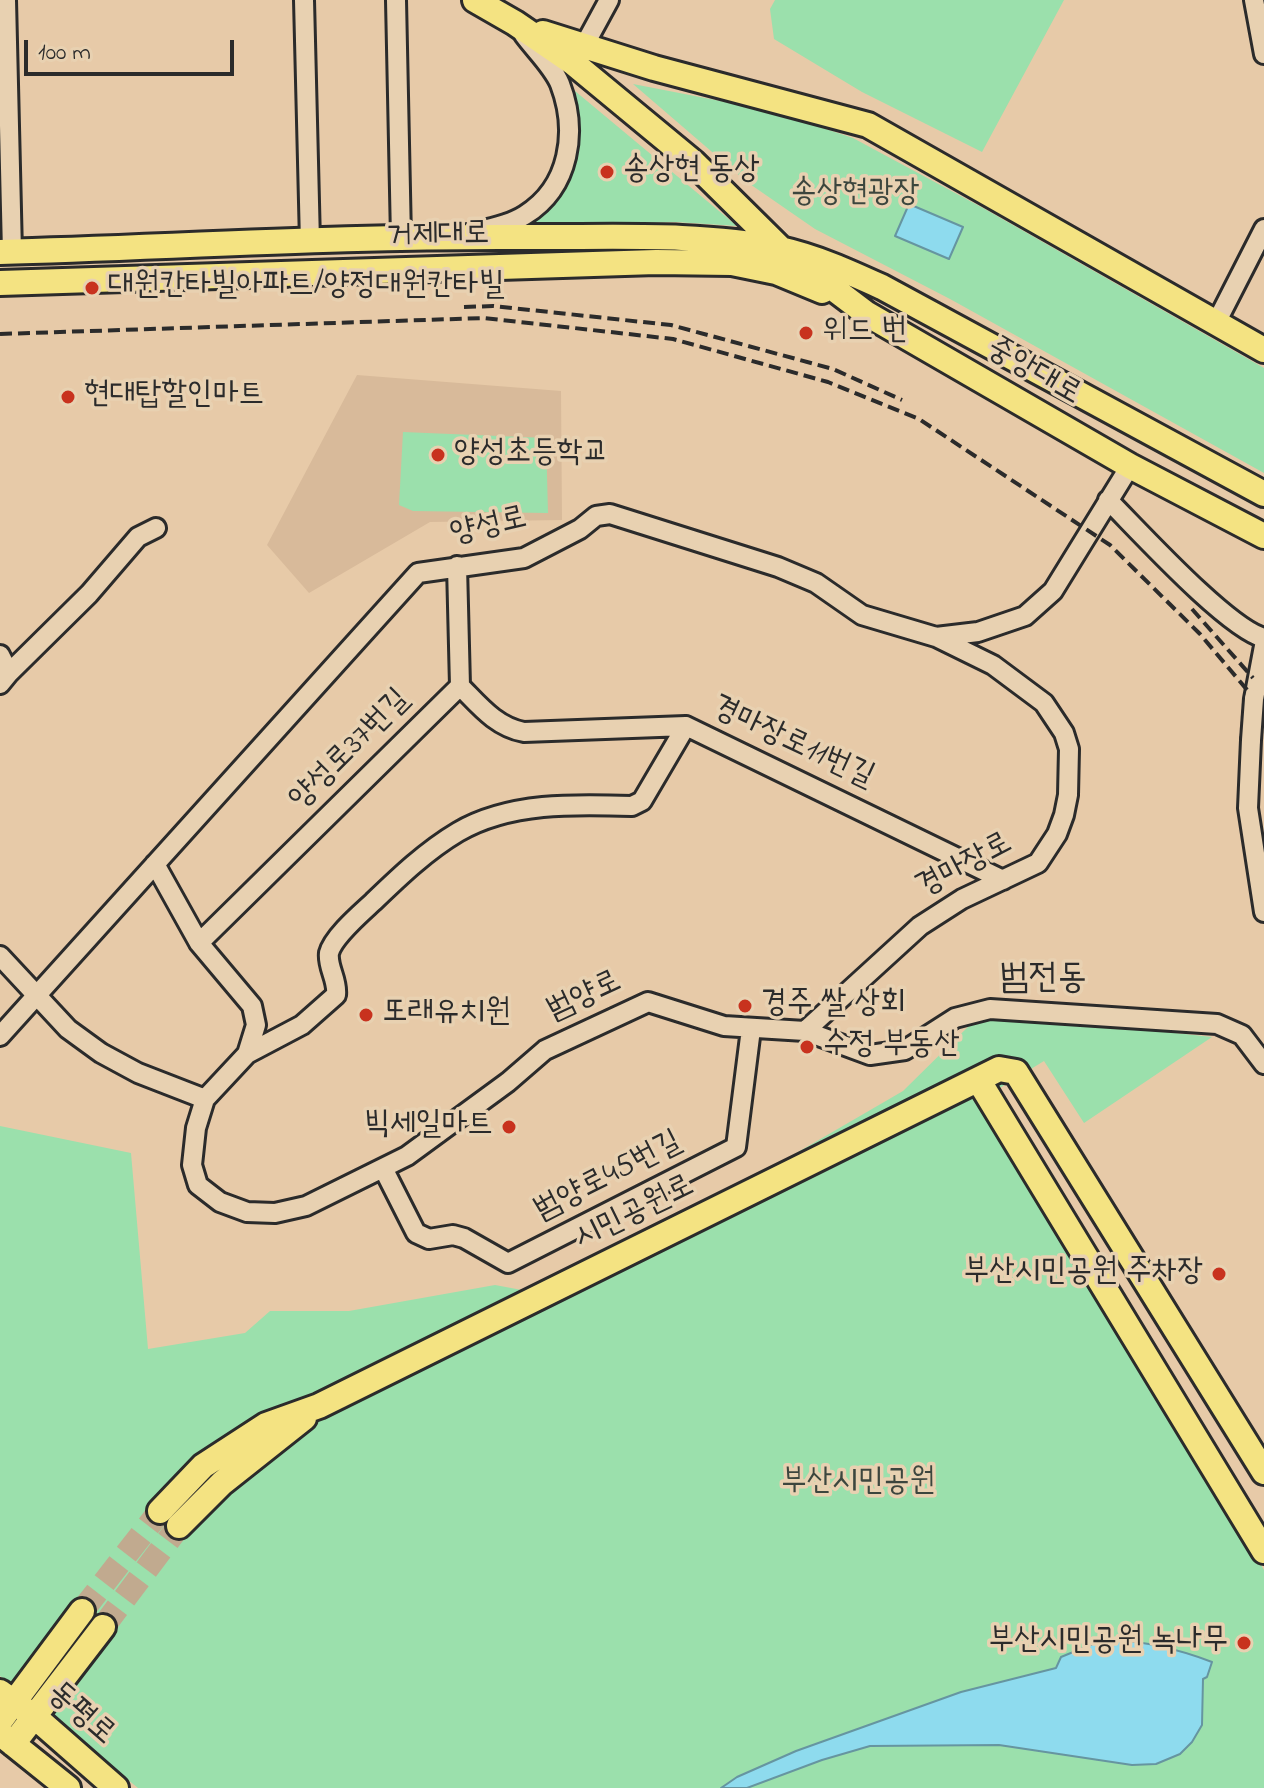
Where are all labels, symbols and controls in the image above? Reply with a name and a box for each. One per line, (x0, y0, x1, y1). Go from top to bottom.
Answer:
scale bar (28, 24, 238, 74)
text: 100 m (38, 36, 91, 71)
place label: 송상현 동상 (623, 153, 760, 191)
marker: 송상현 동상 (598, 163, 616, 181)
park label: 송상현광장 (791, 176, 919, 214)
street label: 거제대로 (386, 217, 490, 257)
place label: 대원칸타빌아파트/양정대원칸타빌 (108, 269, 504, 307)
marker: 대원칸타빌아파트/양정대원칸타빌 (83, 279, 101, 297)
place label: 위드 번 (822, 314, 907, 352)
marker: 위드 번 (797, 324, 815, 342)
street label: 중앙대로 (979, 331, 1087, 415)
place label: 현대탑할인마트 (84, 378, 264, 416)
marker: 현대탑할인마트 (59, 388, 77, 406)
place label: 양성초등학교 (454, 436, 608, 474)
marker: 양성초등학교 (429, 446, 447, 464)
street label: 양성로 (447, 501, 531, 555)
street label: 양성로37번길 (283, 683, 419, 819)
street label: 경마장로11번길 (705, 690, 879, 798)
street label: 경마장로 (911, 826, 1019, 908)
district label: 범전동 (1000, 959, 1086, 1003)
street label: 범양로 (542, 964, 628, 1032)
place label: 경주 쌀 상회 (761, 987, 906, 1025)
place label: 또래유치원 (382, 996, 511, 1034)
marker: 경주 쌀 상회 (736, 997, 754, 1015)
marker: 또래유치원 (357, 1006, 375, 1024)
place label: 수정 부동산 (823, 1028, 960, 1066)
marker: 수정 부동산 (798, 1038, 816, 1056)
place label: 빅세일마트 (364, 1108, 493, 1146)
marker: 빅세일마트 (500, 1118, 518, 1136)
street label: 범양로45번길 (529, 1125, 689, 1231)
street label: 시민공원로 (569, 1169, 701, 1259)
place label: 부산시민공원 주차장 (963, 1255, 1203, 1293)
marker: 부산시민공원 주차장 (1210, 1265, 1228, 1283)
park label: 부산시민공원 (781, 1465, 935, 1503)
place label: 부산시민공원 녹나무 (988, 1624, 1228, 1662)
marker: 부산시민공원 녹나무 (1235, 1634, 1253, 1652)
street label: 동평로 (38, 1675, 122, 1755)

